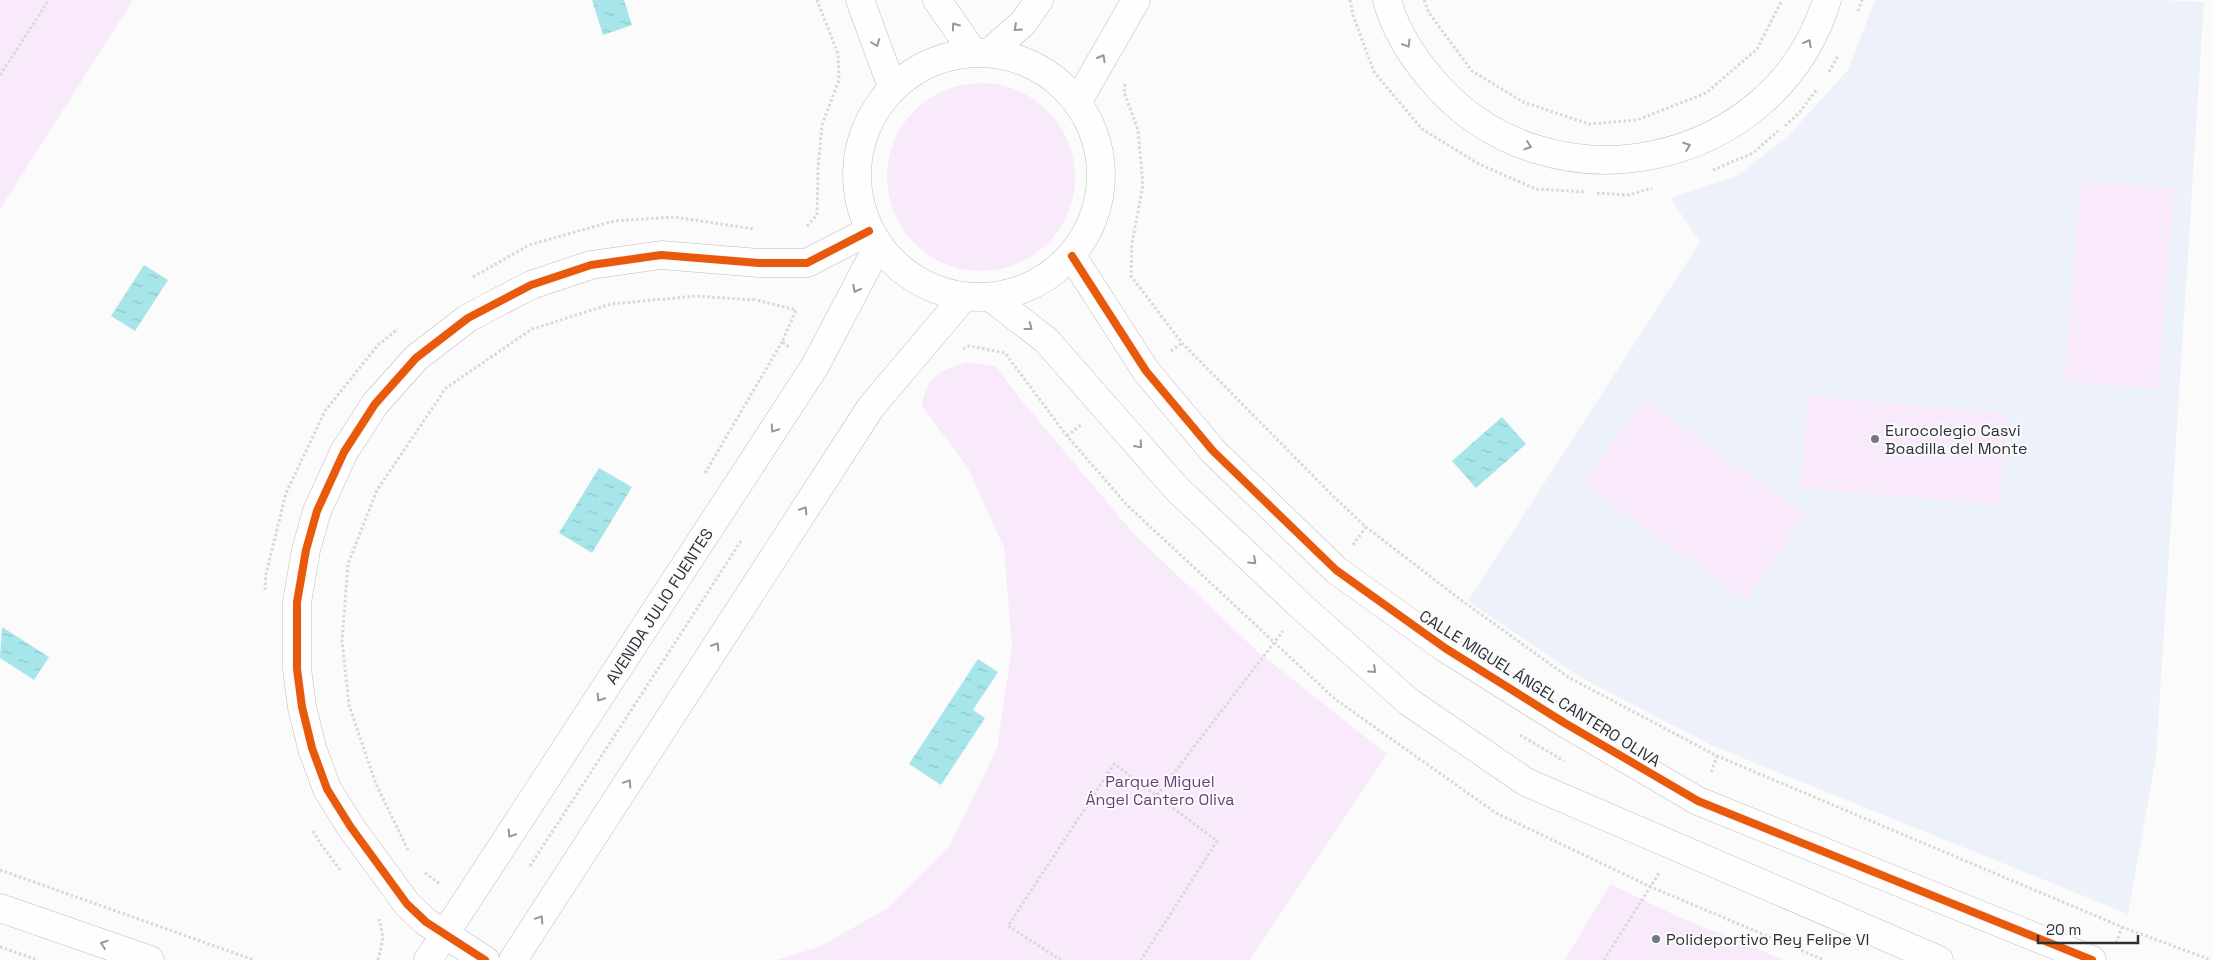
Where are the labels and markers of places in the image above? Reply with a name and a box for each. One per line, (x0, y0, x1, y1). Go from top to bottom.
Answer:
place label: Eurocolegio Casvi Boadilla del Monte (1885, 420, 2028, 459)
marker: Eurocolegio Casvi Boadilla del Monte (1869, 433, 1881, 445)
place label: Polideportivo Rey Felipe VI (1666, 929, 1869, 950)
marker: Polideportivo Rey Felipe VI (1650, 933, 1662, 945)

